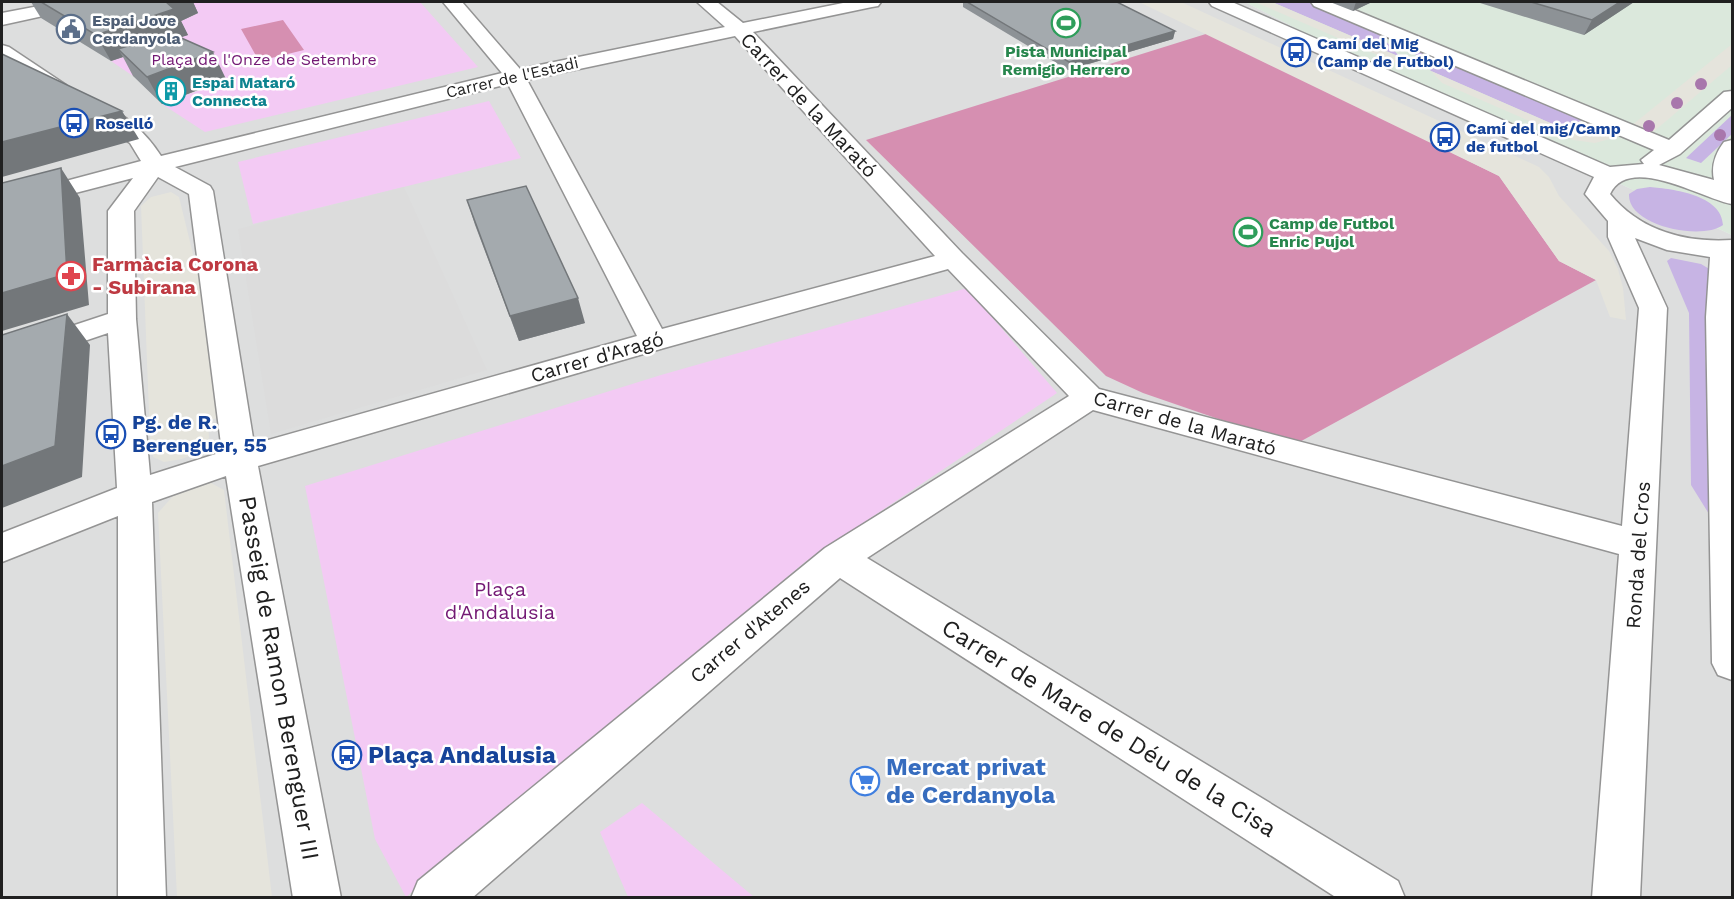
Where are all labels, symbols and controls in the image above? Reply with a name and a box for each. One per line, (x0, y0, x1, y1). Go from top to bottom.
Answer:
sports icon: Pista Municipal Remigio Herrero (1050, 7, 1082, 39)
place label: Espai Jove Cerdanyola (92, 11, 182, 48)
public building icon: Espai Jove Cerdanyola (55, 13, 87, 45)
street label: Carrer de la Marató (736, 28, 882, 182)
place label: Camí del Mig (Camp de Futbol) (1317, 34, 1454, 71)
bus stop icon: Camí del Mig (Camp de Futbol) (1280, 36, 1312, 68)
place label: Pista Municipal Remigio Herrero (1002, 42, 1130, 79)
park label: Plaça de l'Onze de Setembre (151, 50, 377, 69)
street label: Carrer de l'Estadi (444, 53, 580, 102)
place label: Espai Mataró Connecta (192, 73, 296, 110)
building icon: Espai Mataró Connecta (155, 75, 187, 107)
bus stop icon: Roselló (58, 107, 90, 139)
place label: Roselló (95, 114, 154, 133)
place label: Camí del mig/Camp de futbol (1466, 119, 1621, 156)
bus stop icon: Camí del mig/Camp de futbol (1429, 121, 1461, 153)
place label: Camp de Futbol Enric Pujol (1269, 214, 1395, 251)
sports icon: Camp de Futbol Enric Pujol (1232, 216, 1264, 248)
place label: Farmàcia Corona - Subirana (92, 252, 259, 299)
pharmacy icon: Farmàcia Corona - Subirana (55, 260, 87, 292)
street label: Carrer d'Aragó (528, 327, 666, 387)
street label: Carrer de la Marató (1091, 385, 1279, 461)
place label: Pg. de R. Berenguer, 55 (132, 410, 267, 457)
bus stop icon: Pg. de R. Berenguer, 55 (95, 418, 127, 450)
street label: Ronda del Cros (1621, 480, 1655, 630)
street label: Passeig de Ramon Berenguer III (233, 494, 325, 862)
street label: Carrer d'Atenes (685, 574, 815, 688)
park label: Plaça d'Andalusia (445, 577, 555, 624)
street label: Carrer de Mare de Déu de la Cisa (937, 613, 1281, 843)
bus stop icon: Plaça Andalusia (331, 739, 363, 771)
place label: Plaça Andalusia (368, 741, 556, 769)
place label: Mercat privat de Cerdanyola (886, 753, 1055, 809)
supermarket icon: Mercat privat de Cerdanyola (849, 765, 881, 797)

